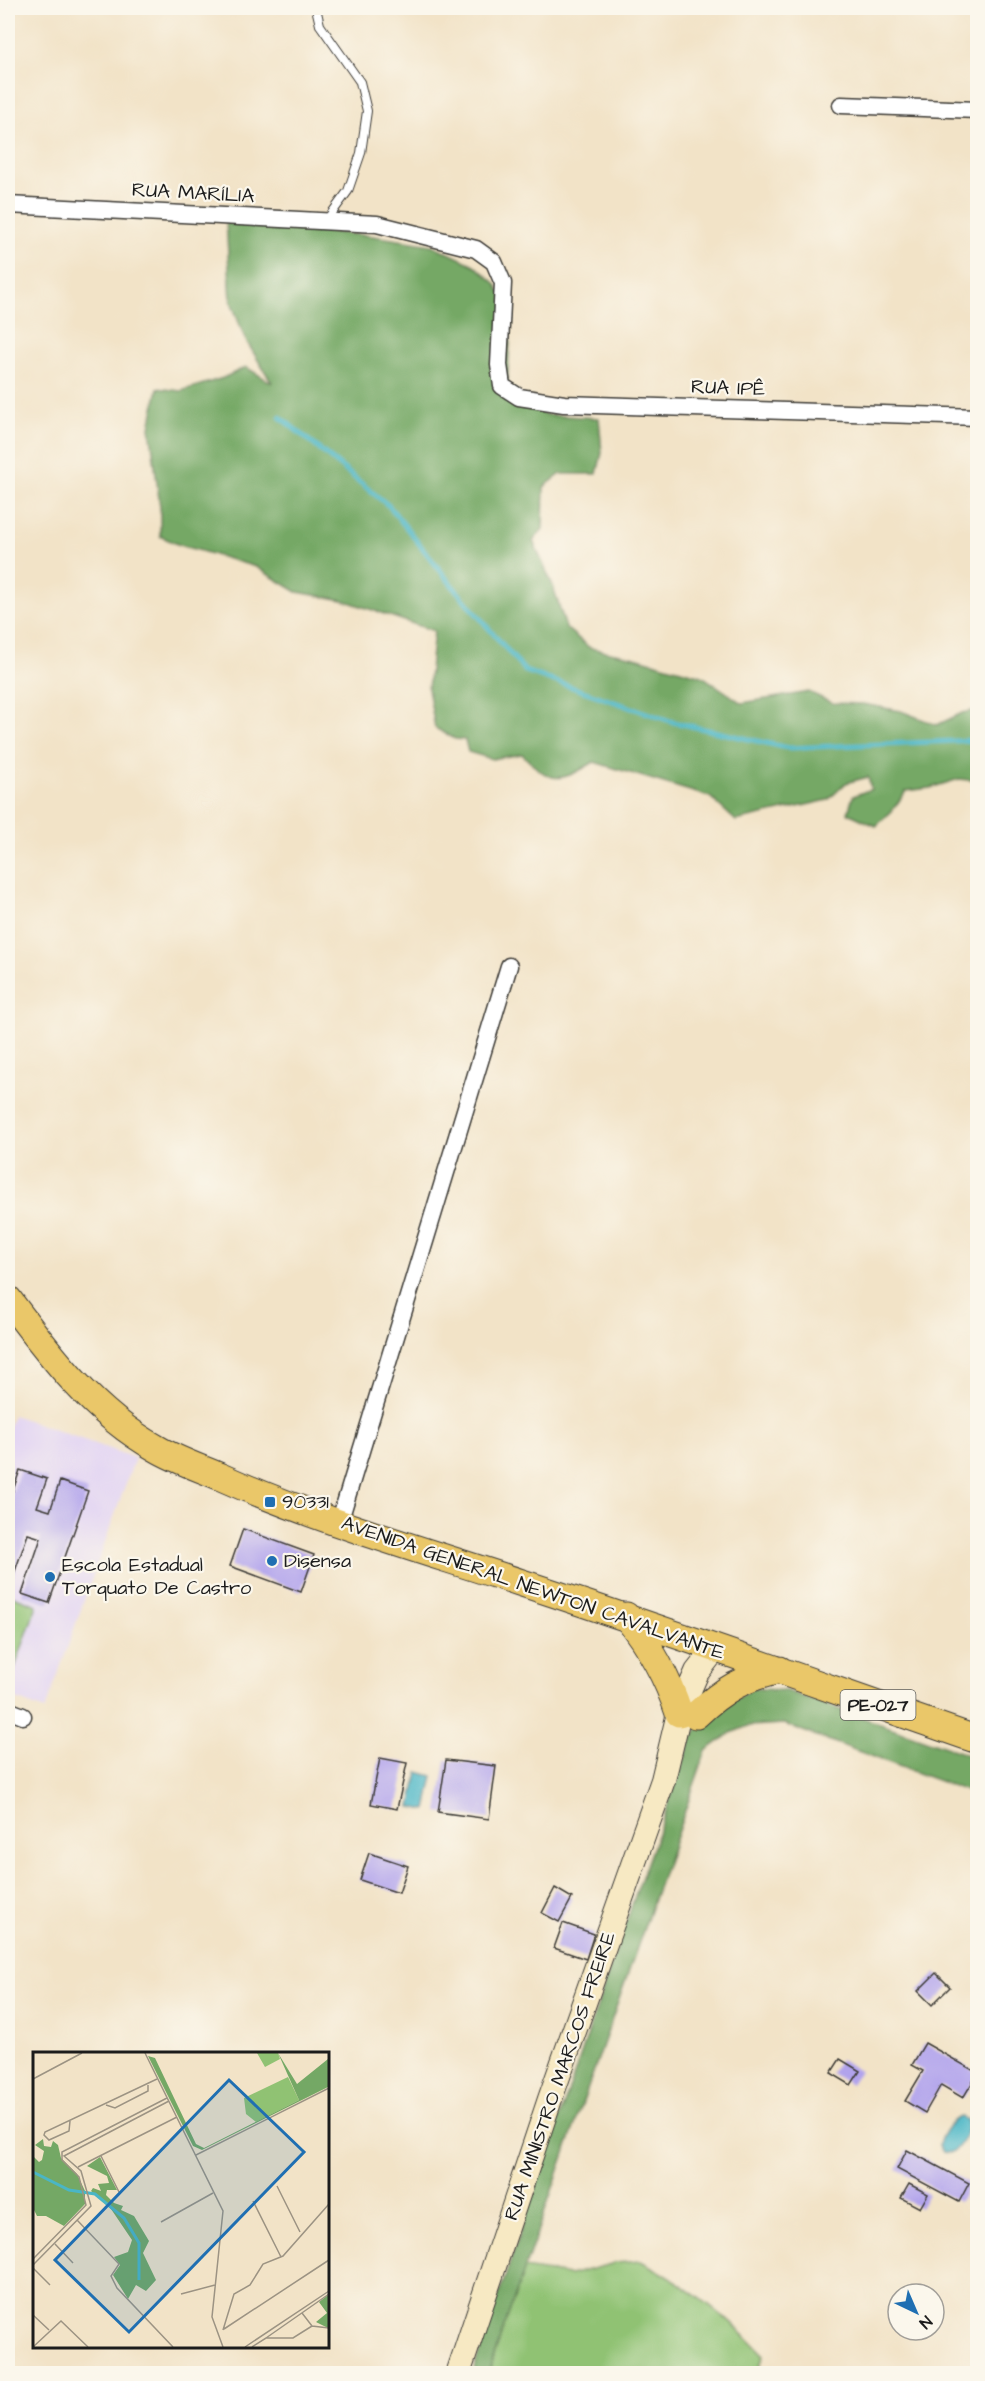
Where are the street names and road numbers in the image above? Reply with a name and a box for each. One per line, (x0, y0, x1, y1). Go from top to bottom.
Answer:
street label: RUA MARÍLIA (131, 176, 255, 210)
street label: RUA IPÊ (691, 373, 766, 403)
street label: AVENIDA GENERAL NEWTON CAVALVANTE (338, 1509, 728, 1667)
road number: PE-027 (840, 1690, 916, 1720)
street label: RUA MINISTRO MARCOS FREIRE (497, 1928, 623, 2224)

